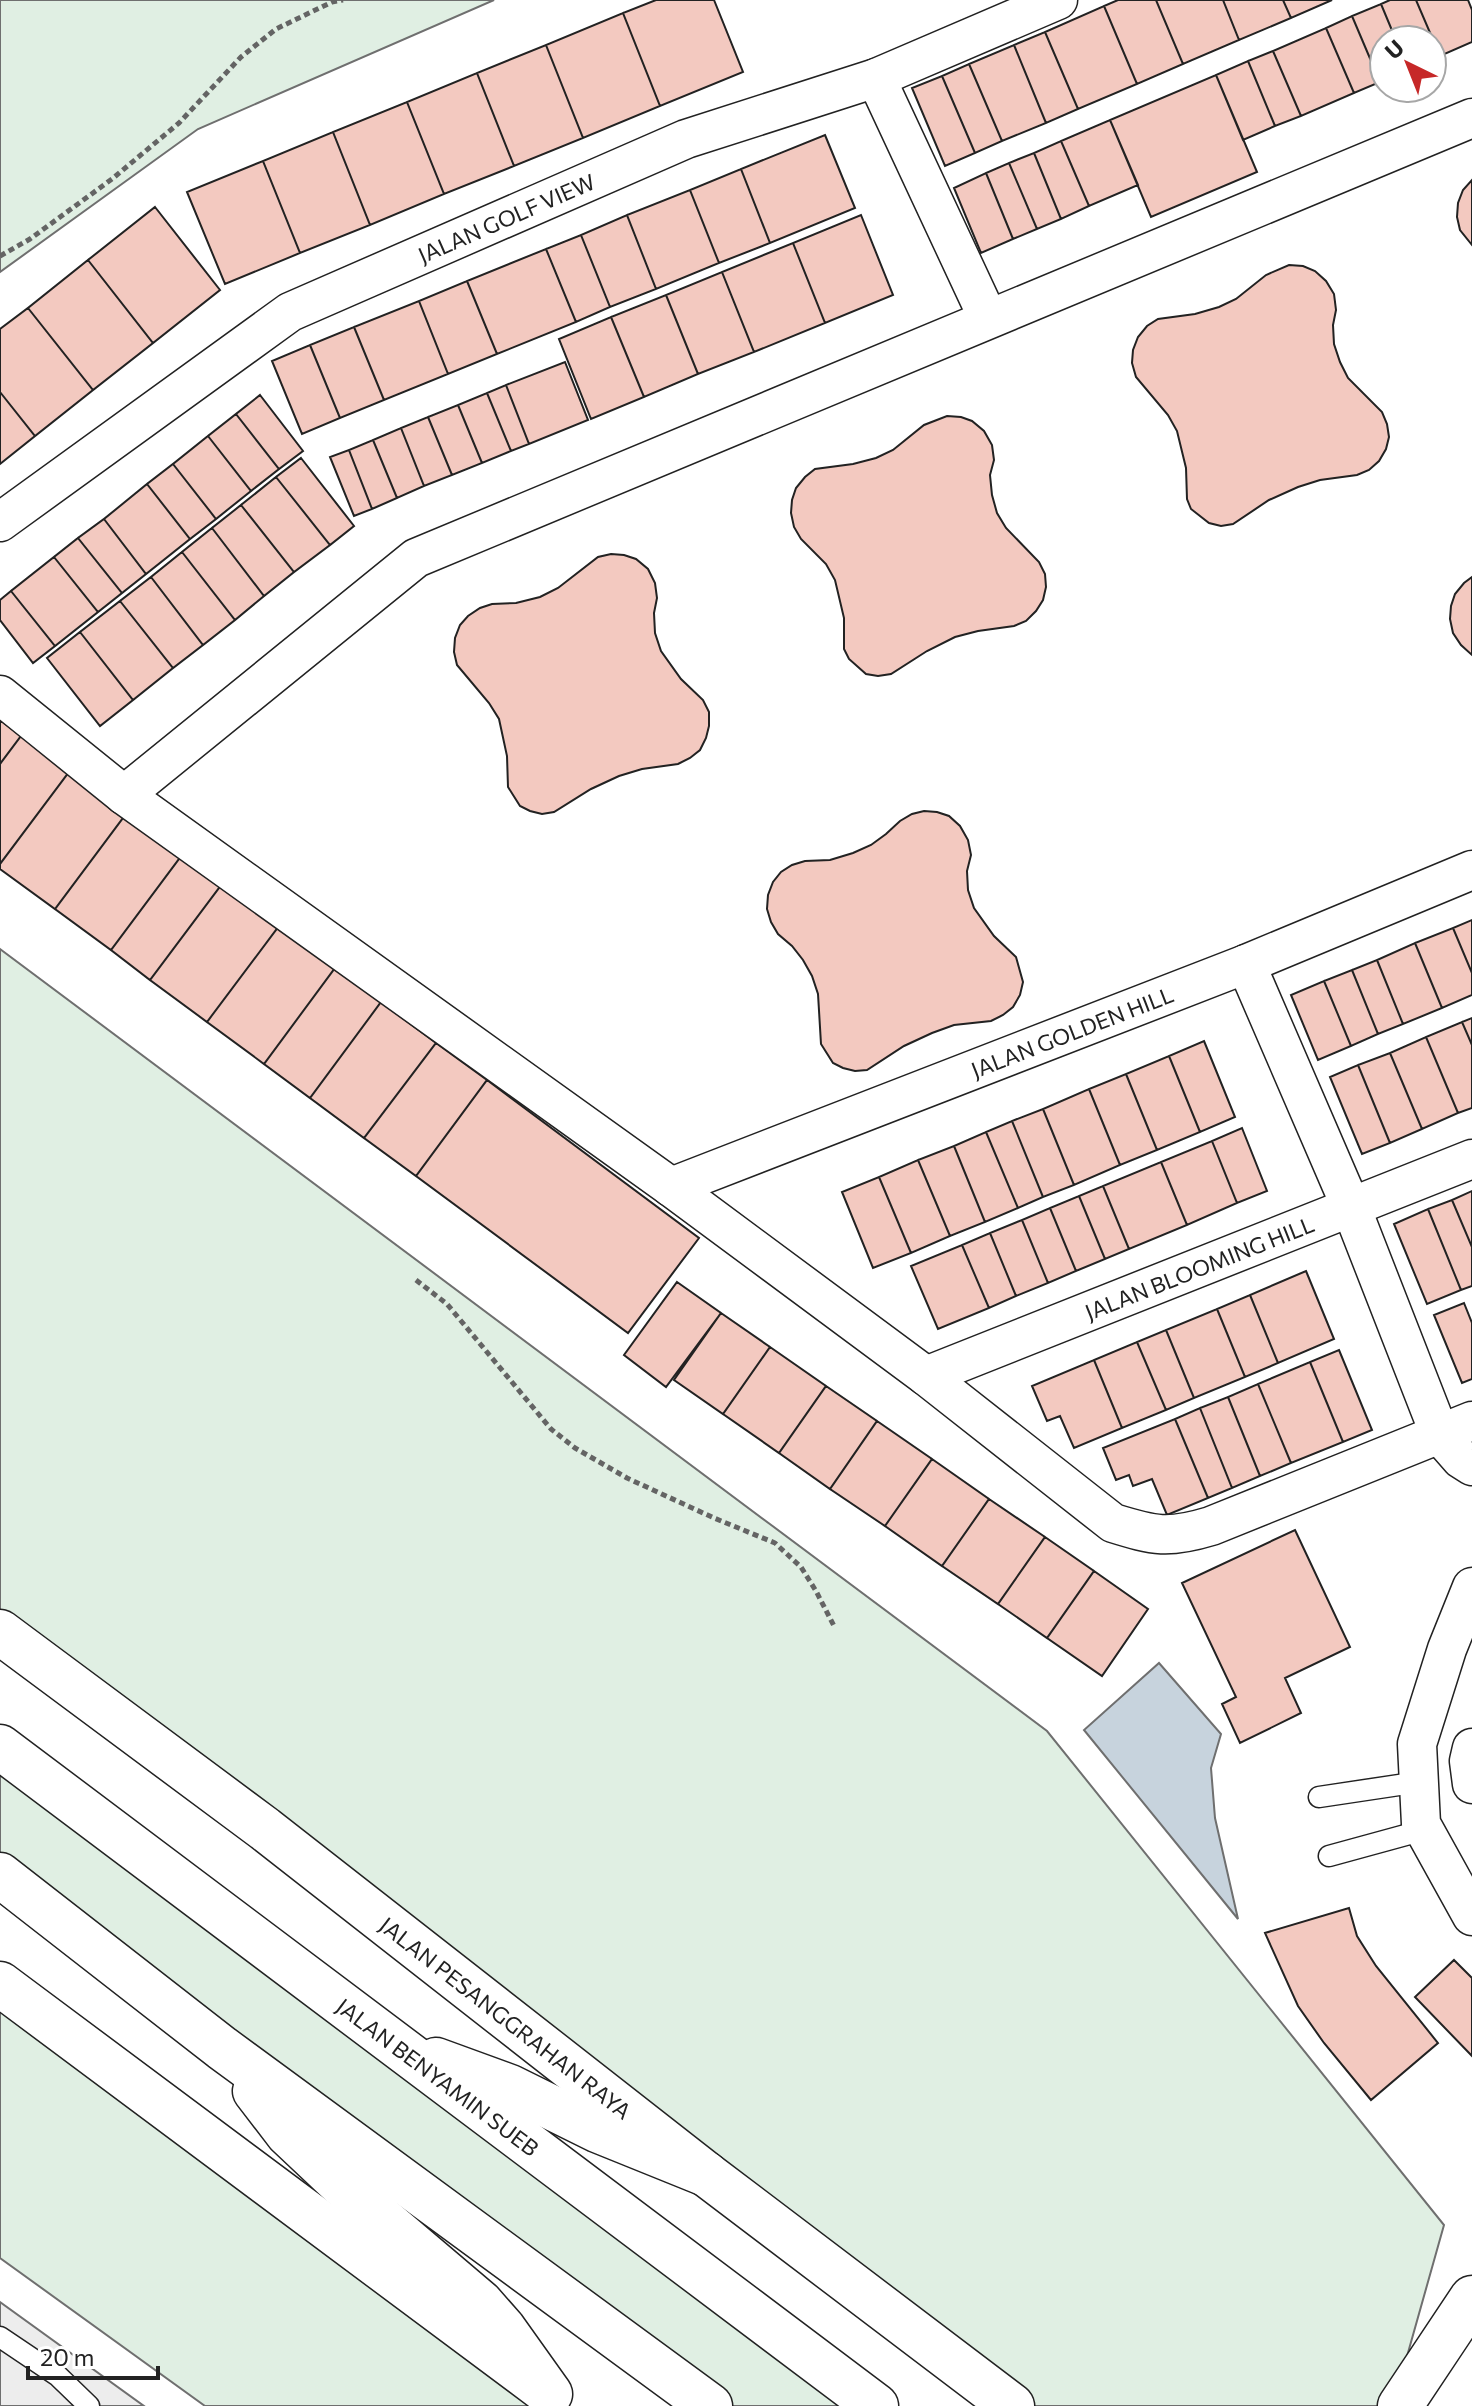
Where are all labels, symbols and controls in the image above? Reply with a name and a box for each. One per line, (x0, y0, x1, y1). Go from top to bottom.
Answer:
north arrow (1368, 24, 1448, 104)
text: U (1379, 34, 1409, 64)
street label: JALAN GOLF VIEW (413, 167, 599, 268)
street label: JALAN GOLDEN HILL (967, 980, 1177, 1083)
street label: JALAN BLOOMING HILL (1081, 1210, 1318, 1325)
street label: JALAN PESANGGRAHAN RAYA (375, 1911, 637, 2124)
street label: JALAN BENYAMIN SUEB (332, 1992, 544, 2161)
scale bar (28, 2330, 158, 2380)
text: 20 m (40, 2342, 94, 2371)

